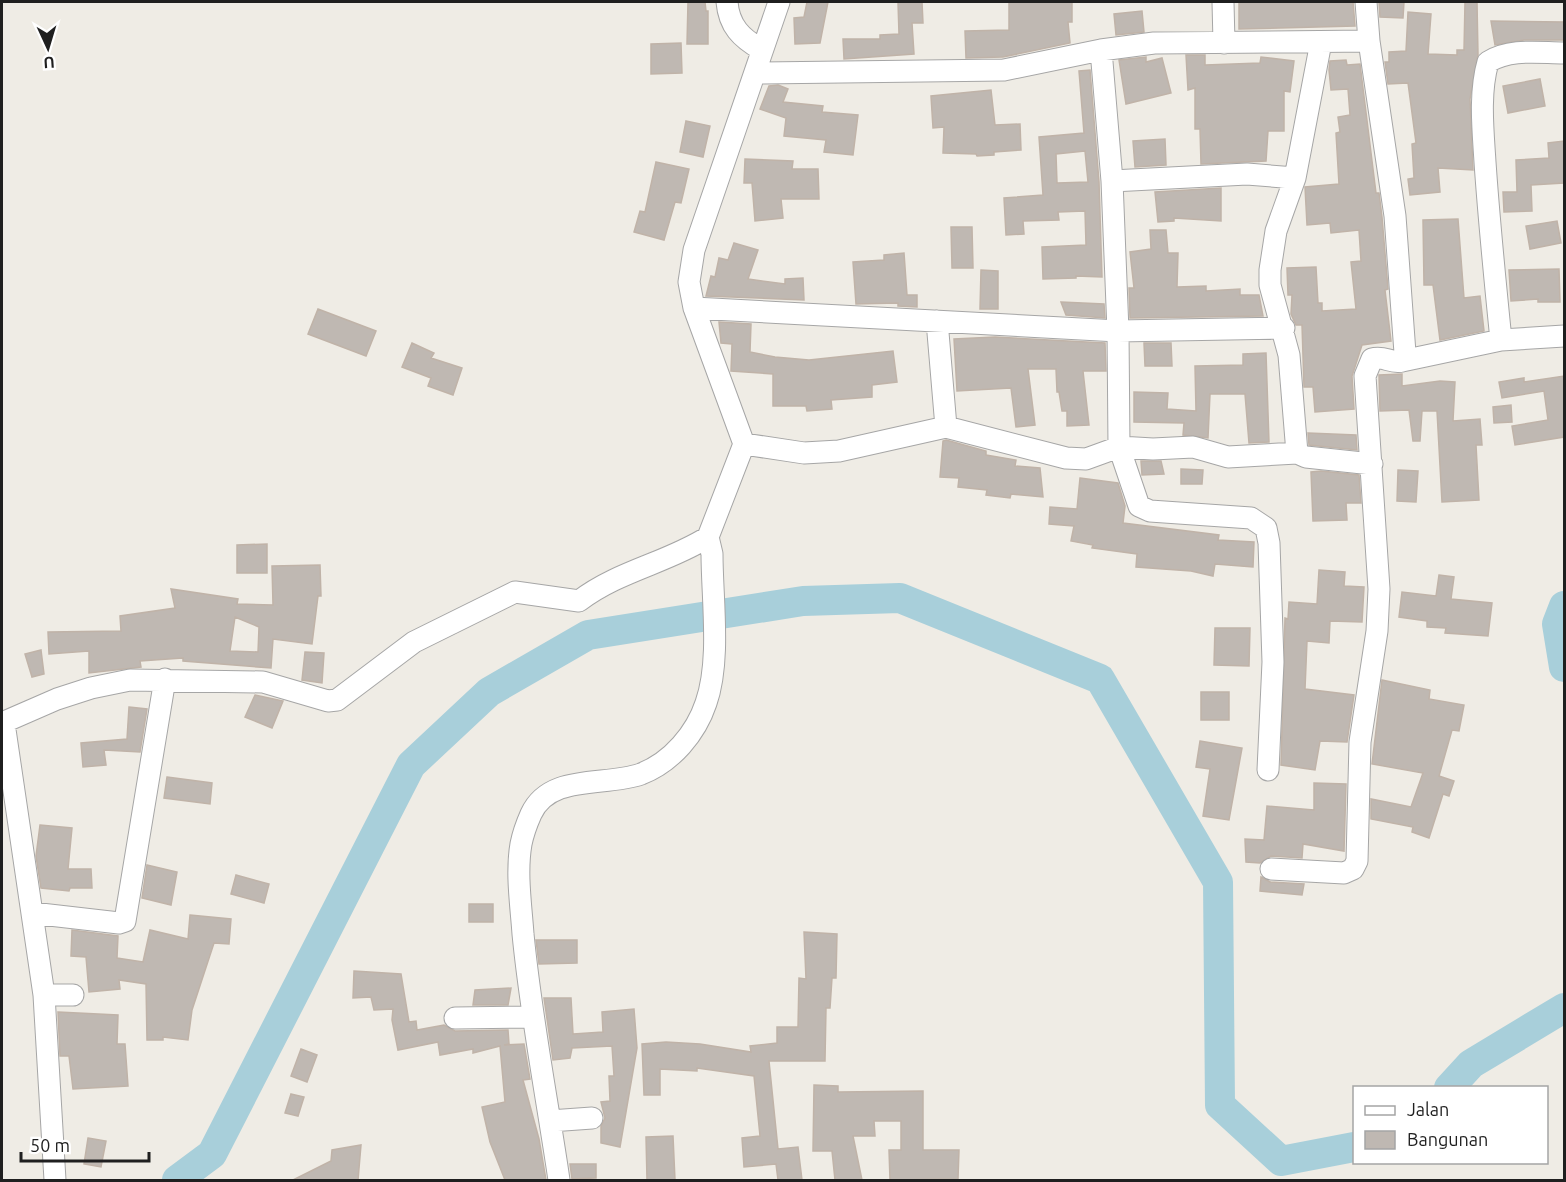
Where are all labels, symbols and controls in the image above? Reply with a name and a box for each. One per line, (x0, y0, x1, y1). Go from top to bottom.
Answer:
north arrow (18, 18, 78, 78)
text: U (43, 54, 55, 72)
legend (1353, 1086, 1548, 1164)
text: Jalan (1407, 1099, 1449, 1119)
scale bar (21, 1125, 148, 1163)
text: Bangunan (1407, 1129, 1488, 1149)
text: 50 m (30, 1135, 70, 1155)

